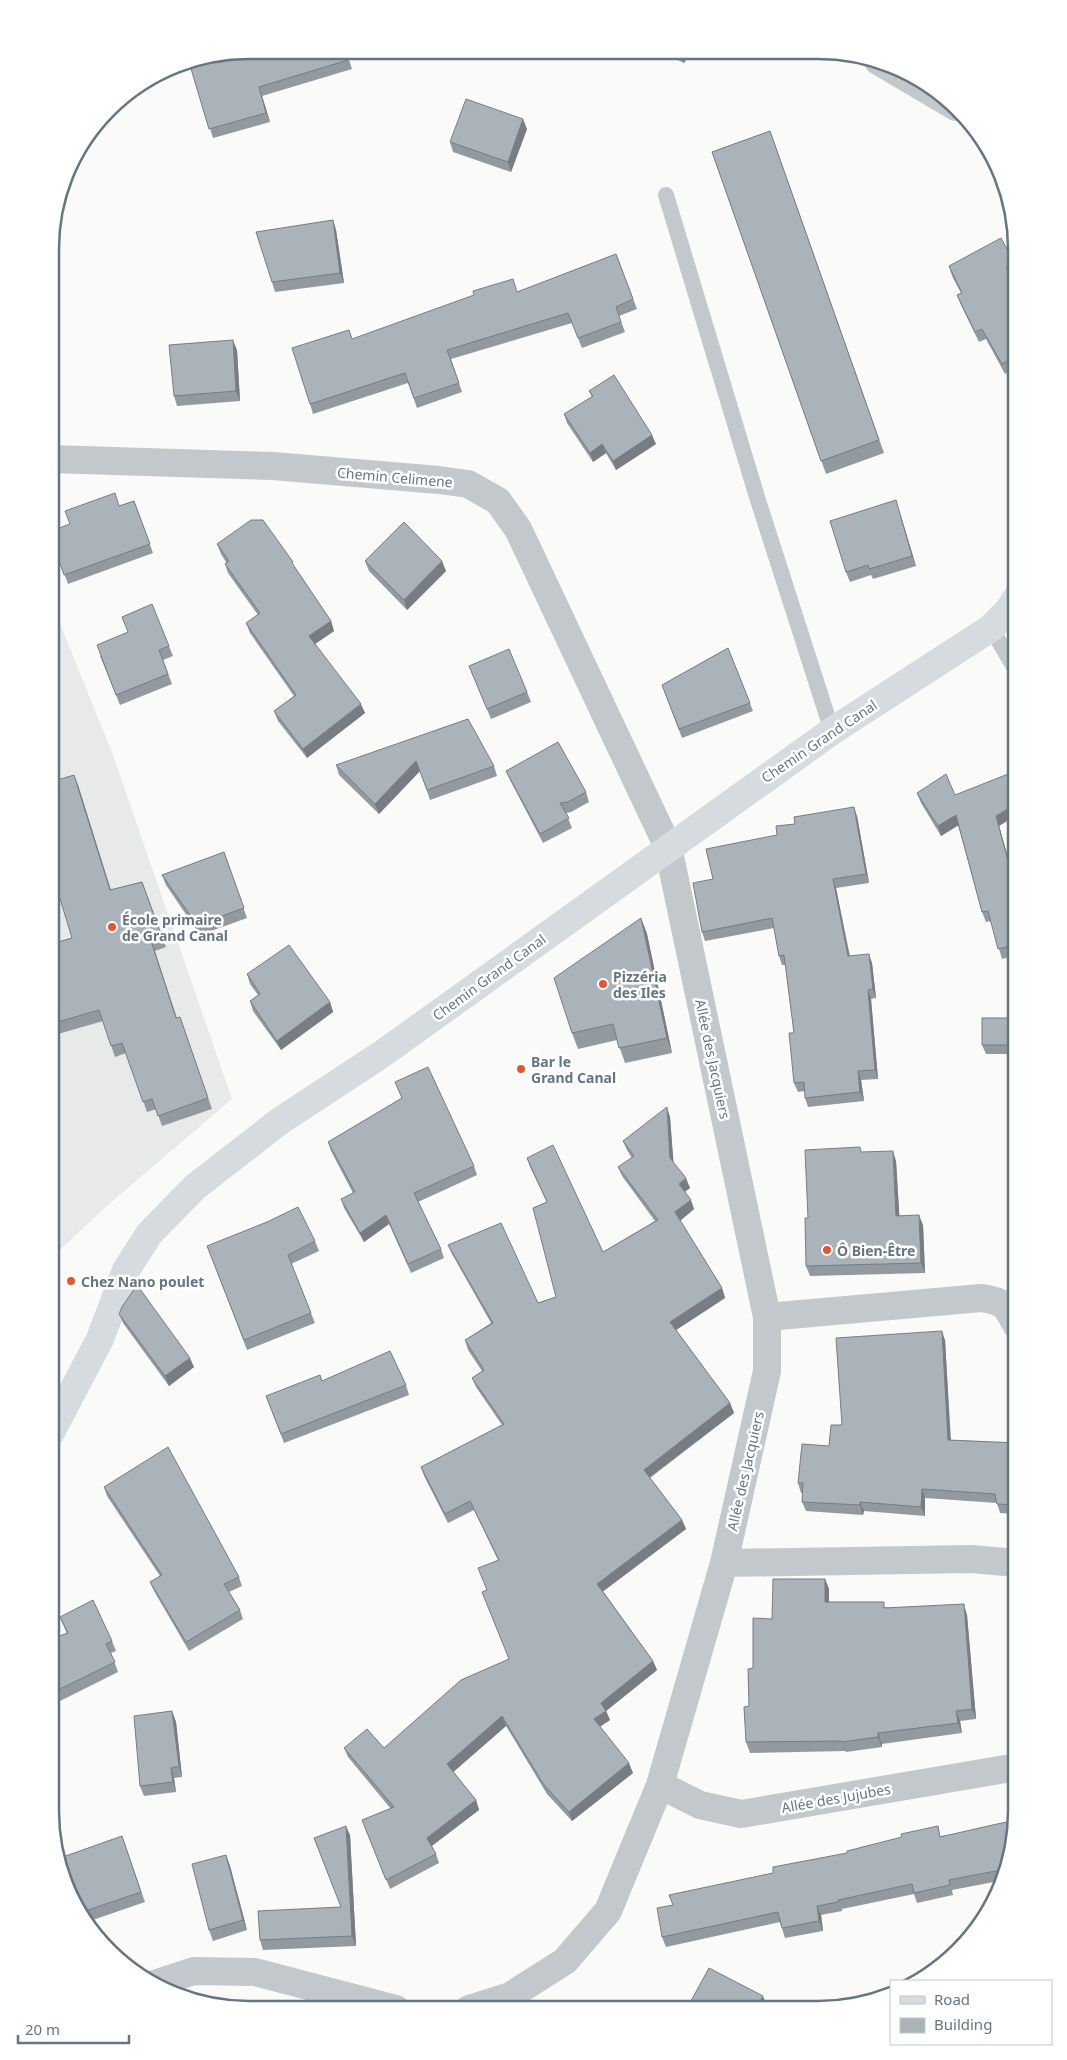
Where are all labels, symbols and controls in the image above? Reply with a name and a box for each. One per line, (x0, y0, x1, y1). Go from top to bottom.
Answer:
street label: Chemin Celimene (336, 462, 454, 492)
street label: Chemin Grand Canal (757, 695, 881, 787)
place label: École primaire de Grand Canal (122, 910, 228, 945)
marker: École primaire de Grand Canal (106, 921, 118, 933)
street label: Chemin Grand Canal (429, 929, 549, 1025)
place label: Pizzéria des Iles (613, 967, 667, 1002)
marker: Pizzéria des Iles (597, 978, 609, 990)
street label: Allée des Jacquiers (691, 997, 735, 1121)
place label: Bar le Grand Canal (531, 1052, 616, 1087)
marker: Bar le Grand Canal (515, 1063, 527, 1075)
place label: Ô Bien-Être (837, 1241, 915, 1260)
marker: Ô Bien-Être (821, 1244, 833, 1256)
place label: Chez Nano poulet (81, 1272, 204, 1291)
marker: Chez Nano poulet (65, 1275, 77, 1287)
street label: Allée des Jacquiers (722, 1409, 768, 1533)
street label: Allée des Jujubes (780, 1779, 892, 1817)
legend (890, 1980, 1052, 2045)
text: Road (934, 1989, 970, 2009)
scale bar (18, 2012, 129, 2044)
text: Building (934, 2014, 992, 2034)
text: 20 m (25, 2019, 60, 2039)

